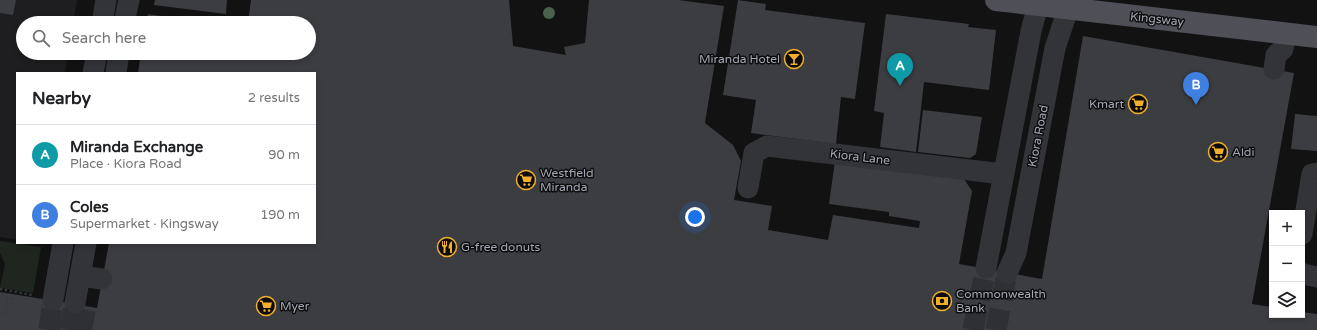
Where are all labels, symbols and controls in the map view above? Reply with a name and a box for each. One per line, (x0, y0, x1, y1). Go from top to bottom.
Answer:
street label: Kingsway (1129, 9, 1185, 29)
search box (16, 16, 316, 60)
icon: search (30, 27, 52, 49)
text: Search here (62, 29, 146, 47)
bar icon: Miranda Hotel (783, 48, 805, 70)
place label: Miranda Hotel (699, 52, 780, 66)
pin: A (887, 53, 913, 86)
pin: B (1183, 72, 1209, 105)
text: Nearby (32, 88, 91, 109)
text: 2 results (248, 90, 300, 106)
supermarket icon: Kmart (1127, 93, 1149, 115)
place label: Kmart (1089, 97, 1124, 111)
street label: Kiora Road (1025, 104, 1051, 168)
text: Miranda Exchange (70, 138, 203, 156)
supermarket icon: Aldi (1207, 141, 1229, 163)
place label: Aldi (1232, 145, 1254, 159)
street label: Kiora Lane (829, 146, 891, 168)
text: A (40, 147, 50, 163)
text: 90 m (268, 147, 300, 163)
text: Place · Kiora Road (70, 156, 182, 172)
place label: Westfield Miranda (540, 166, 594, 194)
supermarket icon: Westfield Miranda (515, 169, 537, 191)
text: Coles (70, 198, 109, 216)
text: B (40, 207, 50, 223)
text: 190 m (260, 207, 300, 223)
your location (685, 207, 705, 227)
map controls (1269, 210, 1305, 318)
button: + (1269, 210, 1305, 246)
text: Supermarket · Kingsway (70, 216, 219, 232)
restaurant icon: G-free donuts (436, 236, 458, 258)
place label: G-free donuts (461, 240, 541, 254)
button: − (1269, 246, 1305, 282)
button: layers (1269, 282, 1305, 318)
place label: Commonwealth Bank (956, 287, 1046, 315)
bank icon: Commonwealth Bank (931, 290, 953, 312)
supermarket icon: Myer (255, 295, 277, 317)
place label: Myer (280, 299, 310, 313)

